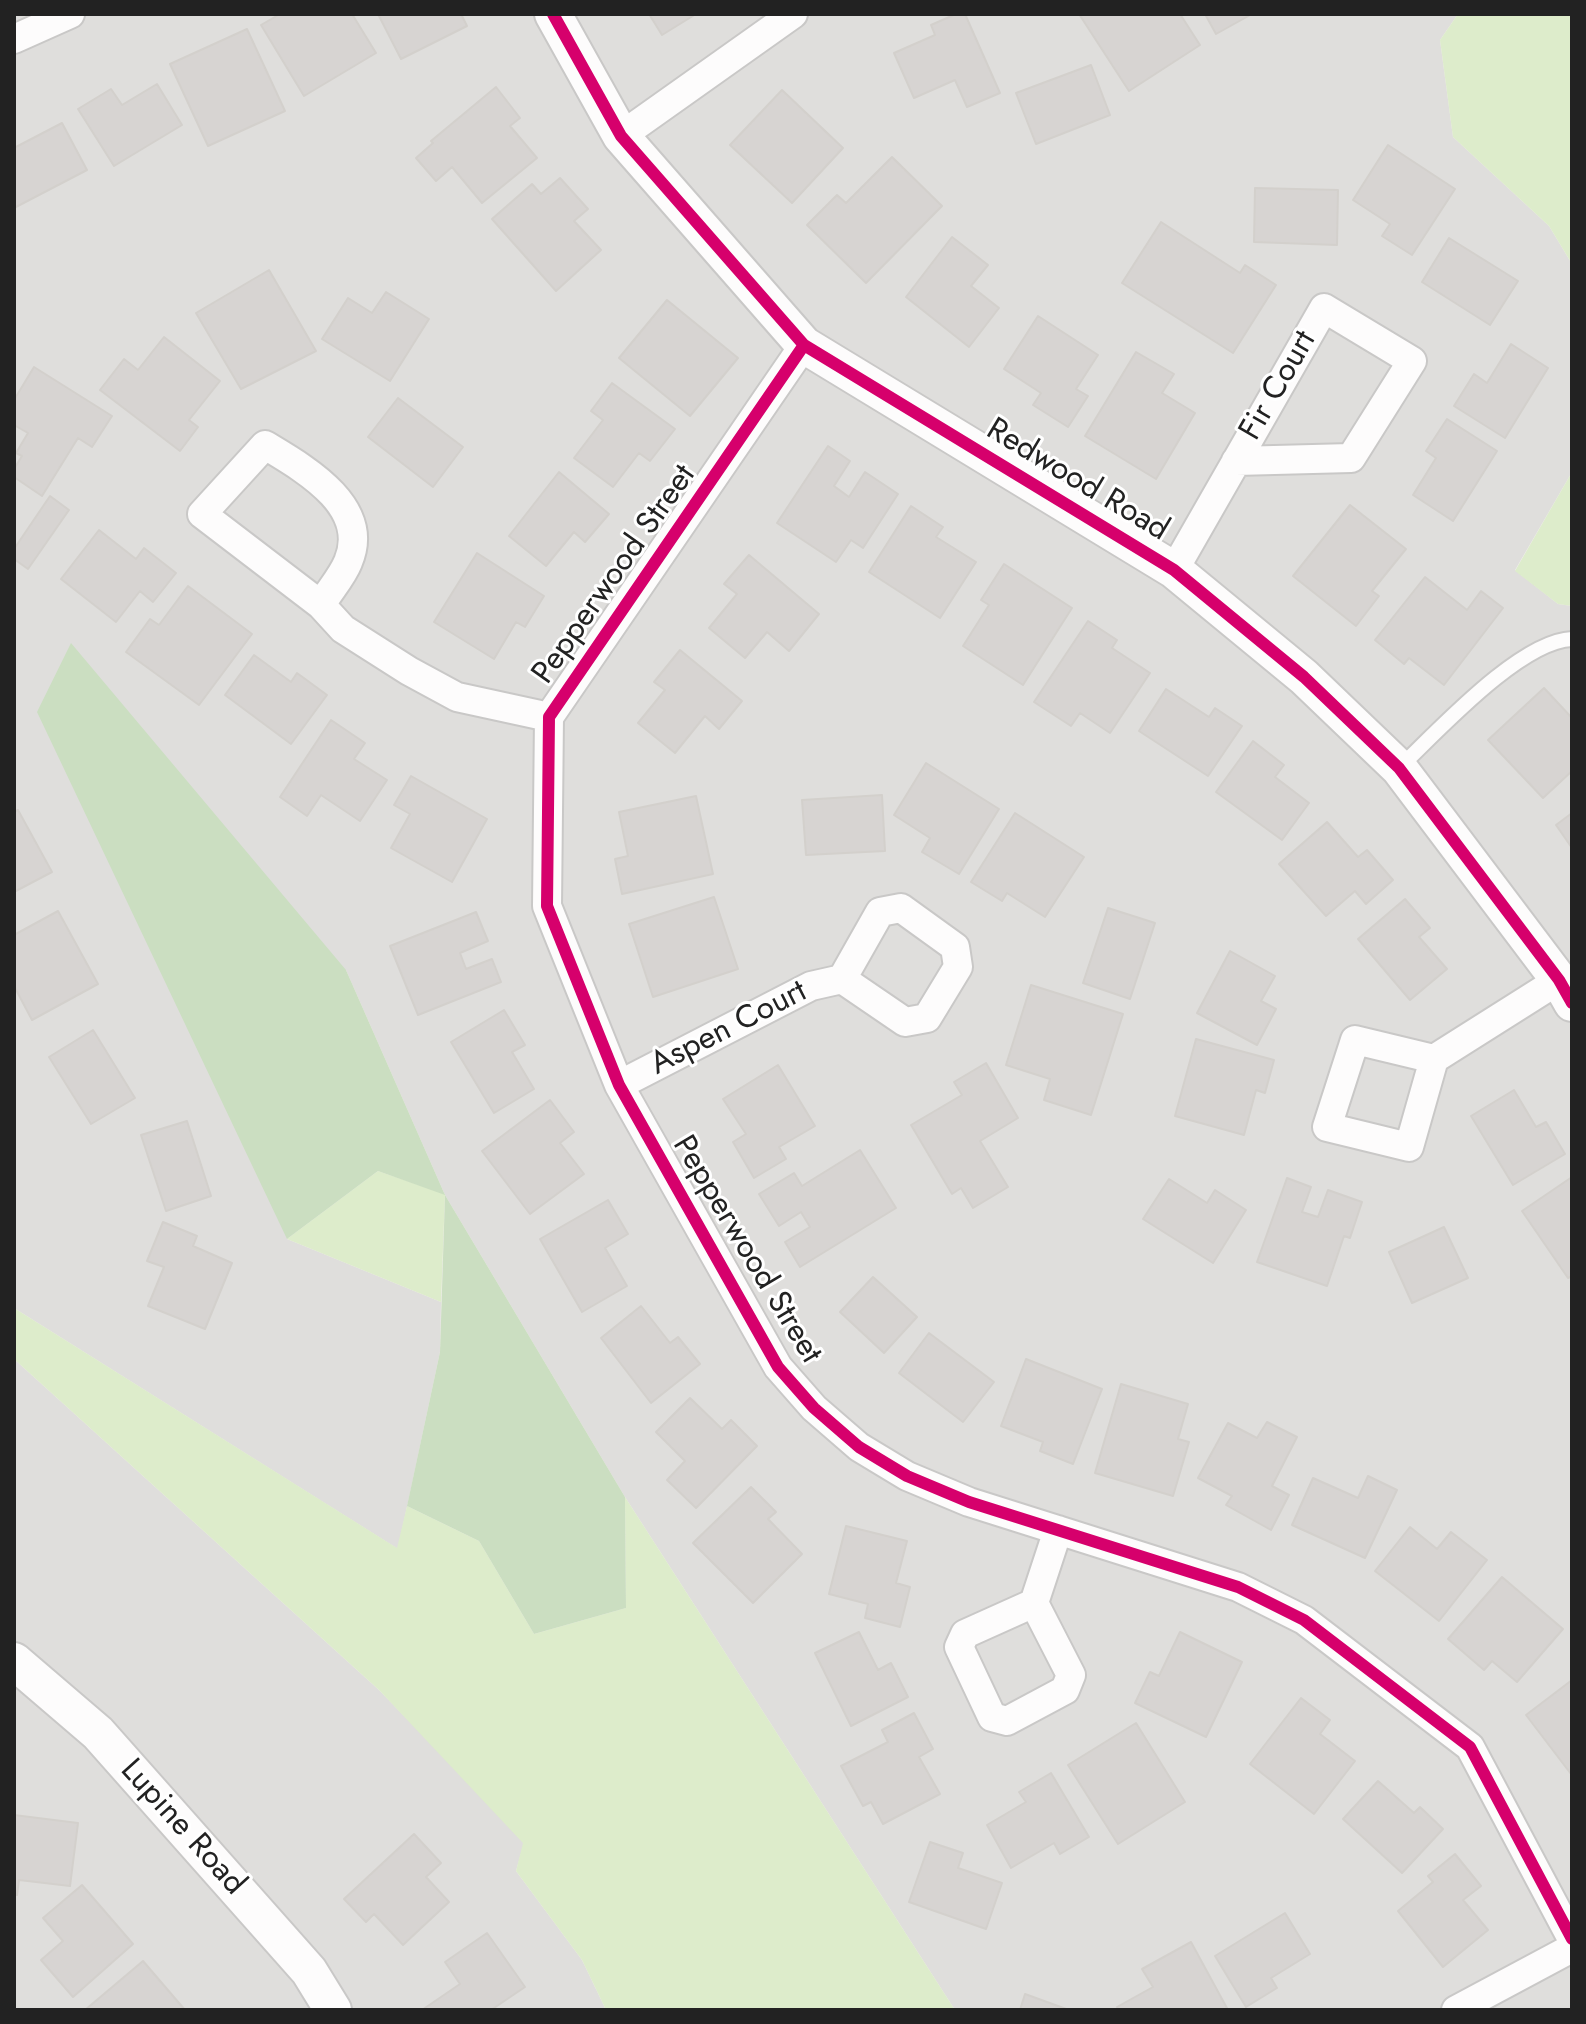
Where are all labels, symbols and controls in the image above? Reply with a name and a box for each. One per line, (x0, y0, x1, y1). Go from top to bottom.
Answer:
street label: Fir Court (1232, 325, 1326, 447)
street label: Redwood Road (979, 412, 1175, 550)
street label: Pepperwood Street (525, 458, 705, 692)
street label: Aspen Court (645, 973, 813, 1085)
street label: Pepperwood Street (663, 1129, 829, 1371)
street label: Lupine Road (111, 1752, 253, 1904)

